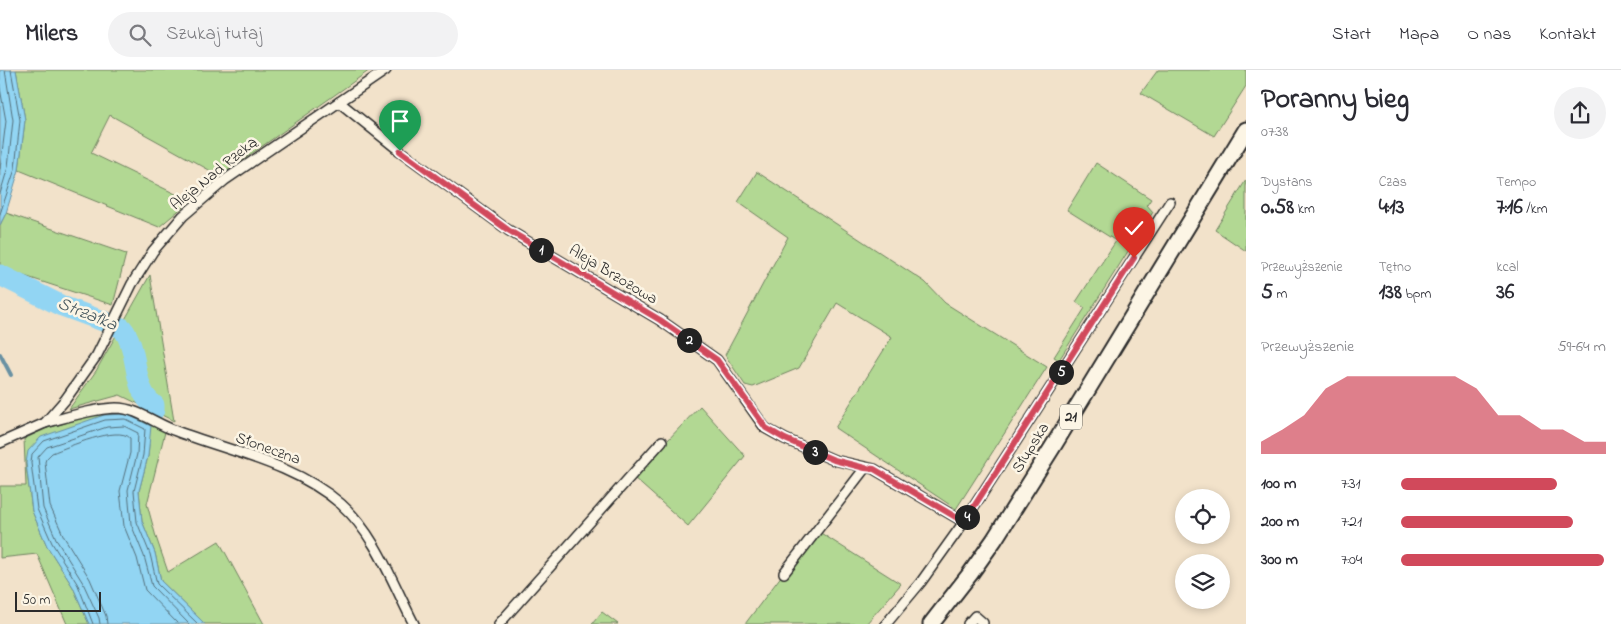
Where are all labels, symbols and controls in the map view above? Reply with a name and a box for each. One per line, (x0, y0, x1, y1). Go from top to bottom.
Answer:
search box (108, 12, 458, 57)
text: Milers (25, 17, 78, 52)
icon: search (126, 21, 154, 49)
text: Szukaj tutaj (166, 21, 262, 48)
text: Start (1332, 22, 1371, 48)
text: Mapa (1399, 22, 1439, 48)
text: O nas (1467, 22, 1511, 48)
text: Kontakt (1539, 22, 1596, 48)
text: Poranny bieg (1261, 80, 1409, 121)
button: share (1554, 87, 1606, 139)
pin (379, 100, 421, 151)
icon: arrive (386, 107, 414, 135)
text: 07:38 (1261, 120, 1288, 144)
street label: Aleja Nad Rzeką (165, 131, 263, 217)
text: Dystans (1261, 172, 1312, 193)
text: Czas (1379, 172, 1407, 193)
text: Tempo (1496, 172, 1536, 193)
text: 0.58 (1261, 193, 1294, 223)
text: 4:13 (1379, 193, 1404, 223)
text: 7:16 (1496, 193, 1523, 223)
text: km (1294, 199, 1315, 220)
text: /km (1523, 199, 1548, 220)
pin (1113, 207, 1155, 258)
icon: check (1120, 214, 1148, 242)
pin: 1 (528, 238, 554, 262)
street label: Aleja Brzozowa (564, 239, 662, 311)
text: 1 (539, 240, 544, 261)
text: Przewyższenie (1261, 257, 1343, 278)
text: Tętno (1379, 257, 1411, 278)
text: kcal (1496, 257, 1519, 278)
text: 5 (1261, 278, 1273, 308)
text: 138 (1379, 278, 1402, 308)
text: 36 (1496, 278, 1514, 308)
text: m (1273, 284, 1287, 305)
text: bpm (1402, 284, 1431, 305)
water label: Strzałka (53, 291, 121, 339)
pin: 2 (676, 328, 702, 352)
text: 2 (686, 330, 693, 351)
text: Przewyższenie (1261, 335, 1354, 359)
text: 59–64 m (1557, 335, 1606, 359)
pin: 5 (1048, 360, 1074, 384)
text: 5 (1057, 362, 1066, 383)
road number: 21 (1060, 404, 1082, 430)
street label: Słupska (1006, 418, 1056, 478)
street label: Słoneczna (232, 426, 304, 472)
pin: 3 (802, 440, 828, 464)
text: 3 (813, 442, 818, 463)
text: 100 m (1261, 472, 1296, 496)
text: 7:31 (1341, 472, 1361, 496)
map controls (1175, 489, 1230, 609)
button: locate (1175, 489, 1230, 544)
pin: 4 (954, 504, 980, 530)
text: 4 (965, 507, 970, 528)
text: 200 m (1261, 510, 1299, 534)
text: 7:21 (1341, 510, 1362, 534)
text: 300 m (1261, 548, 1298, 572)
text: 7:04 (1341, 548, 1362, 572)
button: layers (1175, 554, 1230, 609)
scale bar (15, 589, 101, 612)
text: 50 m (22, 590, 50, 611)

